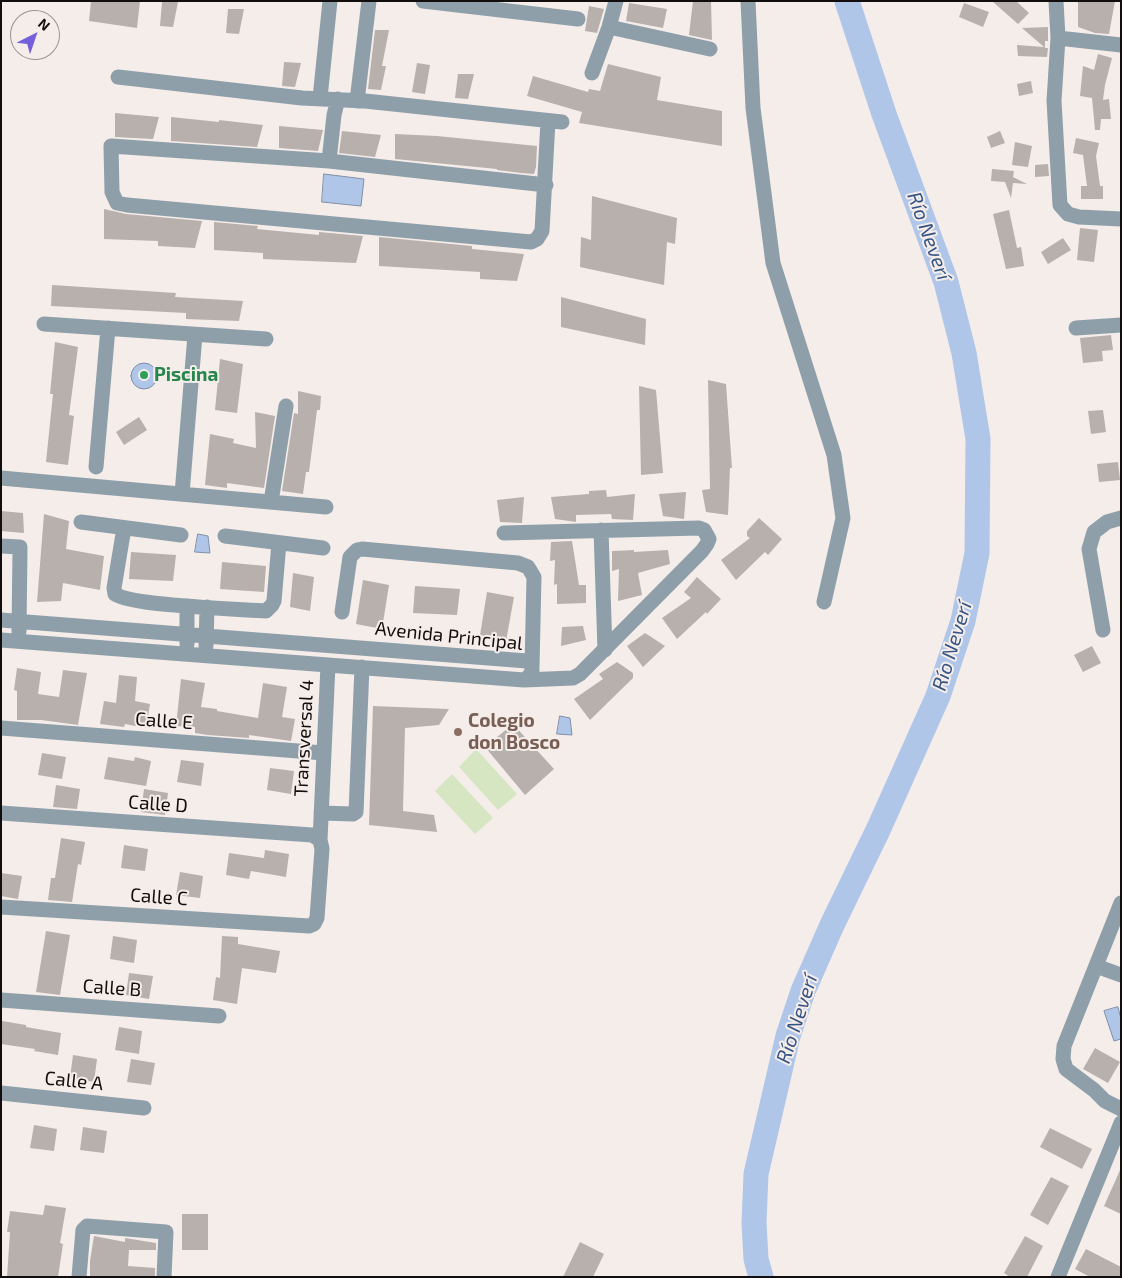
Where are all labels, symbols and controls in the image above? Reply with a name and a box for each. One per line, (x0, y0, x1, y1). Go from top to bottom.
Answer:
north arrow (10, 10, 60, 60)
text: N (35, 14, 54, 34)
water label: Río Neverí (902, 189, 956, 283)
place label: Piscina (154, 364, 218, 386)
marker: Piscina (138, 369, 150, 381)
water label: Río Neverí (927, 598, 977, 694)
street label: Avenida Principal (374, 617, 524, 655)
street label: Transversal 4 (290, 679, 318, 797)
street label: Calle E (134, 708, 194, 734)
place label: Colegio don Bosco (468, 710, 560, 754)
marker: Colegio don Bosco (452, 726, 464, 738)
street label: Calle D (127, 791, 189, 817)
street label: Calle C (129, 884, 189, 910)
water label: Río Neverí (771, 972, 823, 1066)
street label: Calle B (82, 975, 142, 1001)
street label: Calle A (44, 1067, 104, 1095)

